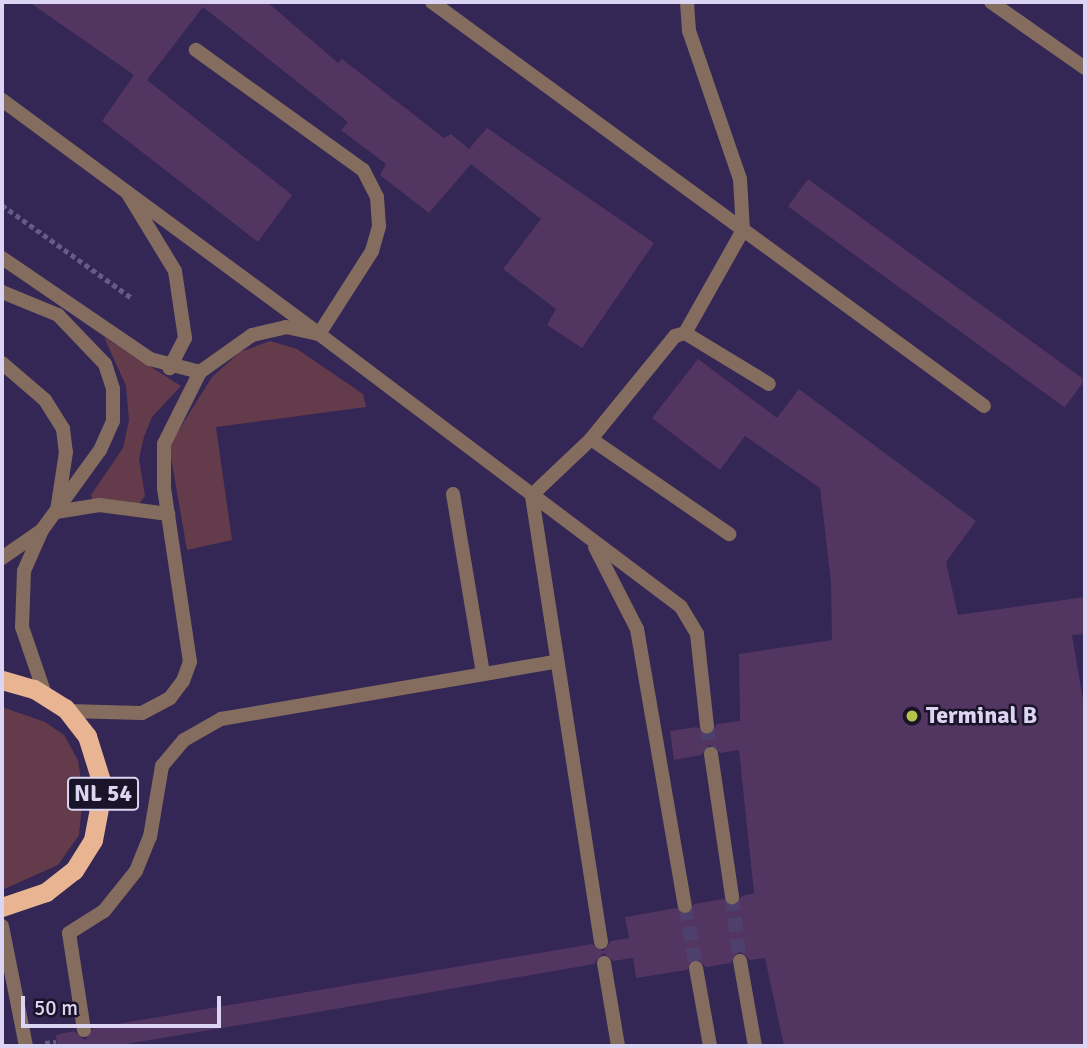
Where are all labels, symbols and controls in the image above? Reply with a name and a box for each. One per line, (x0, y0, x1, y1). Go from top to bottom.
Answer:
place label: Terminal B (926, 702, 1037, 730)
marker: Terminal B (904, 708, 920, 724)
road number: NL 54 (66, 774, 140, 814)
scale bar (24, 982, 224, 1026)
text: 50 m (34, 995, 78, 1021)

